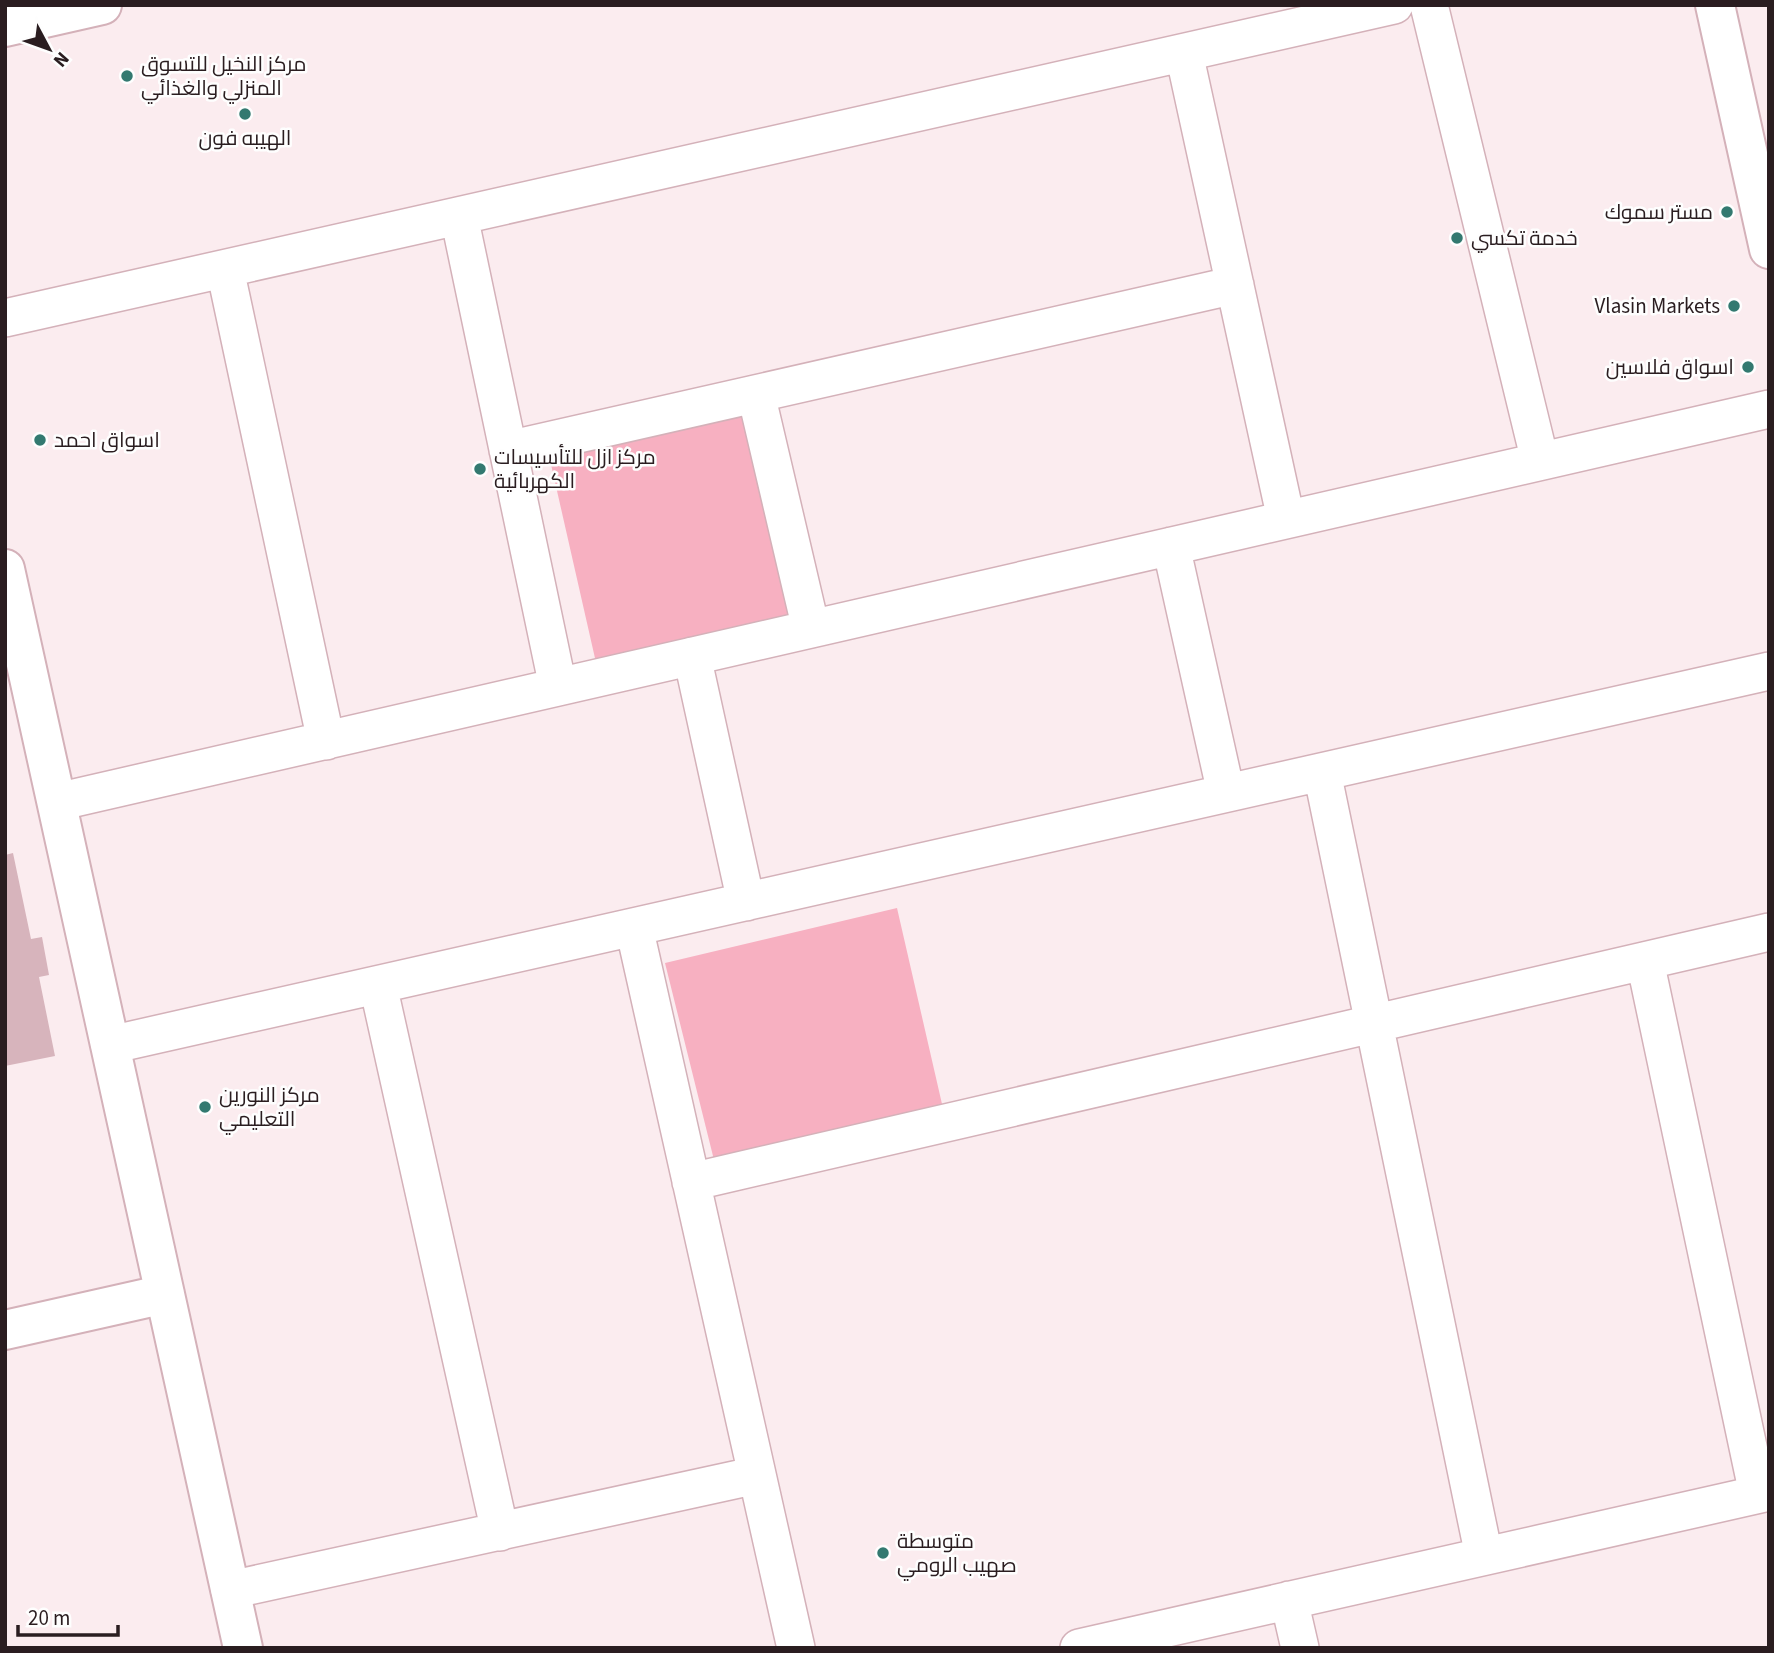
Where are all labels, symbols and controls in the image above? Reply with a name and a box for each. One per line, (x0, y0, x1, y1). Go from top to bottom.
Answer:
north arrow (14, 14, 84, 84)
text: N (46, 46, 75, 73)
place label: مركز النخيل للتسوق المنزلي والغذائي (141, 49, 306, 104)
marker: مركز النخيل للتسوق المنزلي والغذائي (119, 68, 135, 84)
marker: الهيبه فون (237, 106, 253, 122)
place label: الهيبه فون (199, 123, 291, 153)
place label: مستر سموك (1605, 197, 1713, 227)
marker: مستر سموك (1719, 204, 1735, 220)
place label: خدمة تكسي (1471, 223, 1578, 253)
marker: خدمة تكسي (1449, 230, 1465, 246)
place label: Vlasin Markets (1595, 291, 1720, 321)
marker: Vlasin Markets (1726, 298, 1742, 314)
place label: اسواق فلاسين (1606, 352, 1734, 382)
marker: اسواق فلاسين (1740, 359, 1756, 375)
place label: اسواق احمد (54, 425, 160, 455)
marker: اسواق احمد (32, 432, 48, 448)
place label: مركز ازل للتأسيسات الكهربائية (494, 442, 656, 496)
marker: مركز ازل للتأسيسات الكهربائية (472, 461, 488, 477)
place label: مركز النورين التعليمي (219, 1080, 320, 1135)
marker: مركز النورين التعليمي (197, 1099, 213, 1115)
place label: متوسطة صهيب الرومي (897, 1526, 1017, 1581)
marker: متوسطة صهيب الرومي (875, 1545, 891, 1561)
scale bar (18, 1594, 117, 1638)
text: 20 m (28, 1603, 70, 1633)

